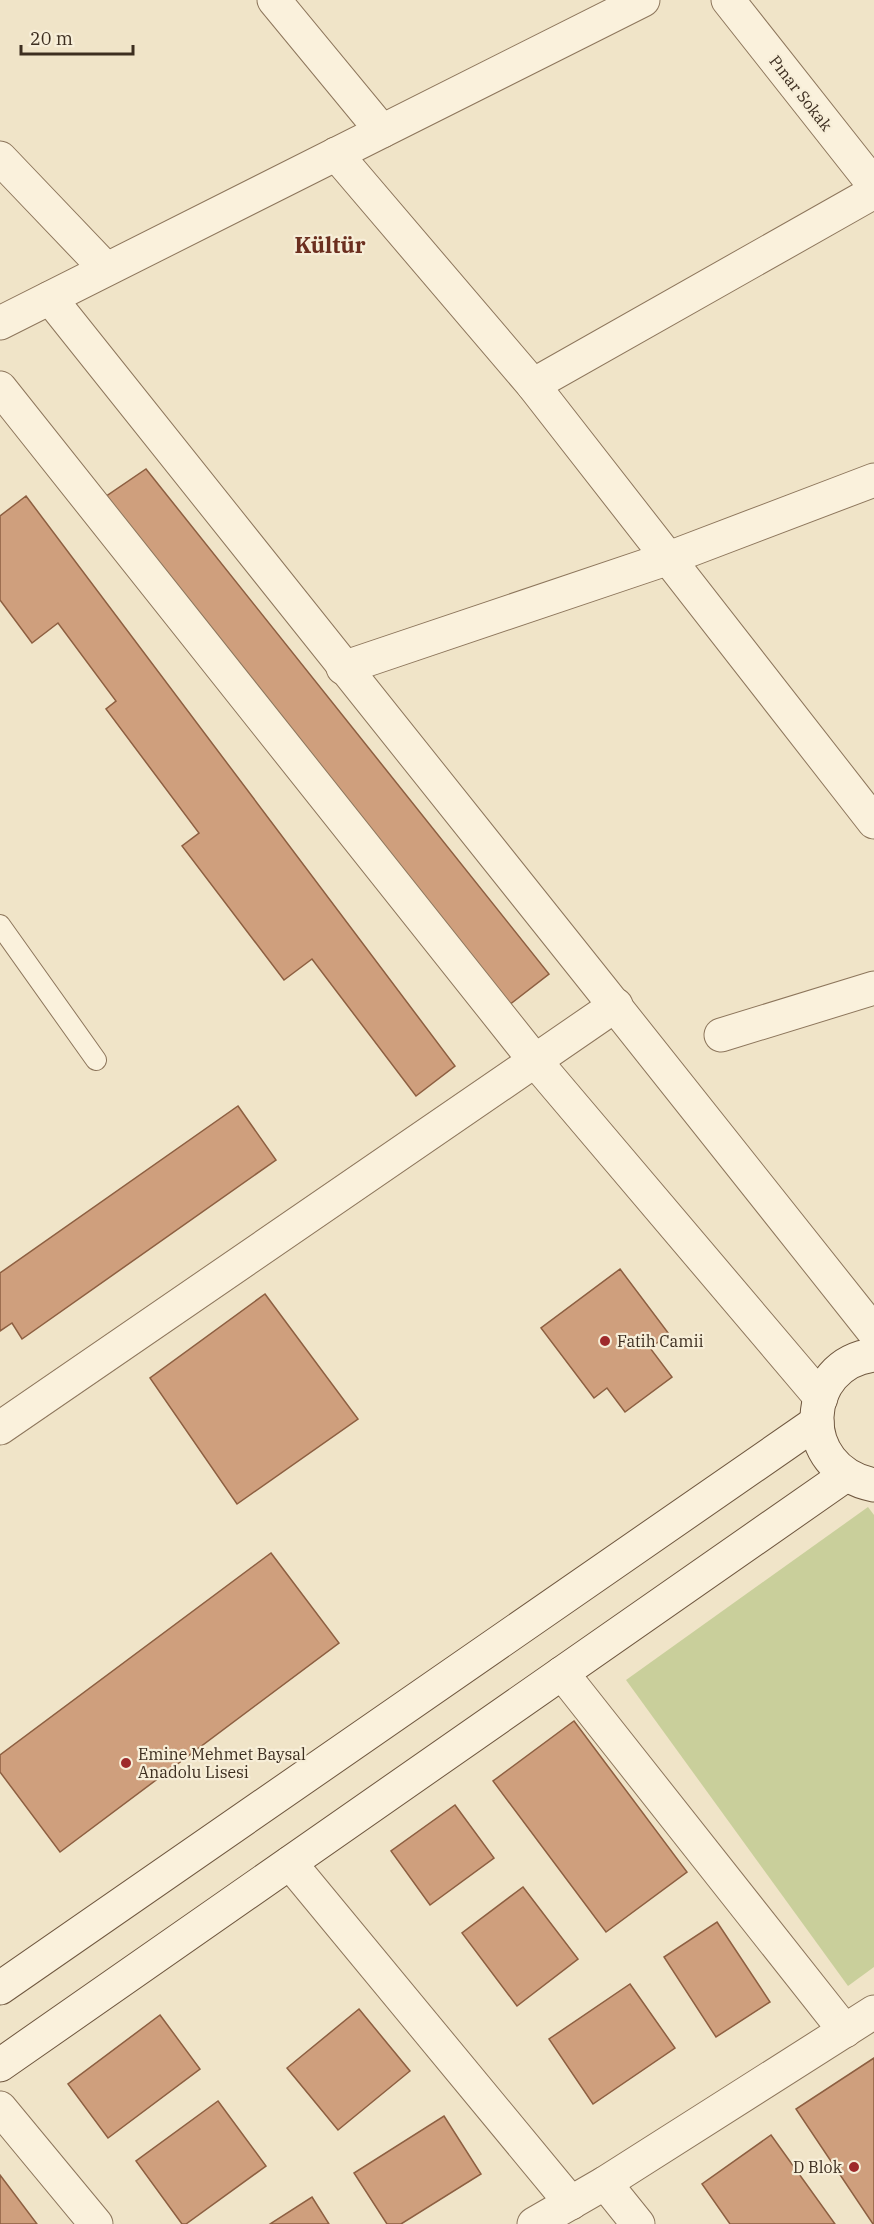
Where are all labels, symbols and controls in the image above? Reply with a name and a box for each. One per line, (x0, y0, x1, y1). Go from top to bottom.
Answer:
scale bar (21, 18, 134, 56)
text: 20 m (30, 27, 73, 50)
street label: Pınar Sokak (765, 51, 837, 135)
district label: Kültür (294, 230, 366, 259)
place label: Fatih Camii (617, 1331, 704, 1351)
marker: Fatih Camii (598, 1334, 612, 1348)
place label: Emine Mehmet Baysal Anadolu Lisesi (138, 1744, 306, 1782)
marker: Emine Mehmet Baysal Anadolu Lisesi (119, 1756, 133, 1770)
place label: D Blok (793, 2157, 843, 2177)
marker: D Blok (847, 2160, 861, 2174)

